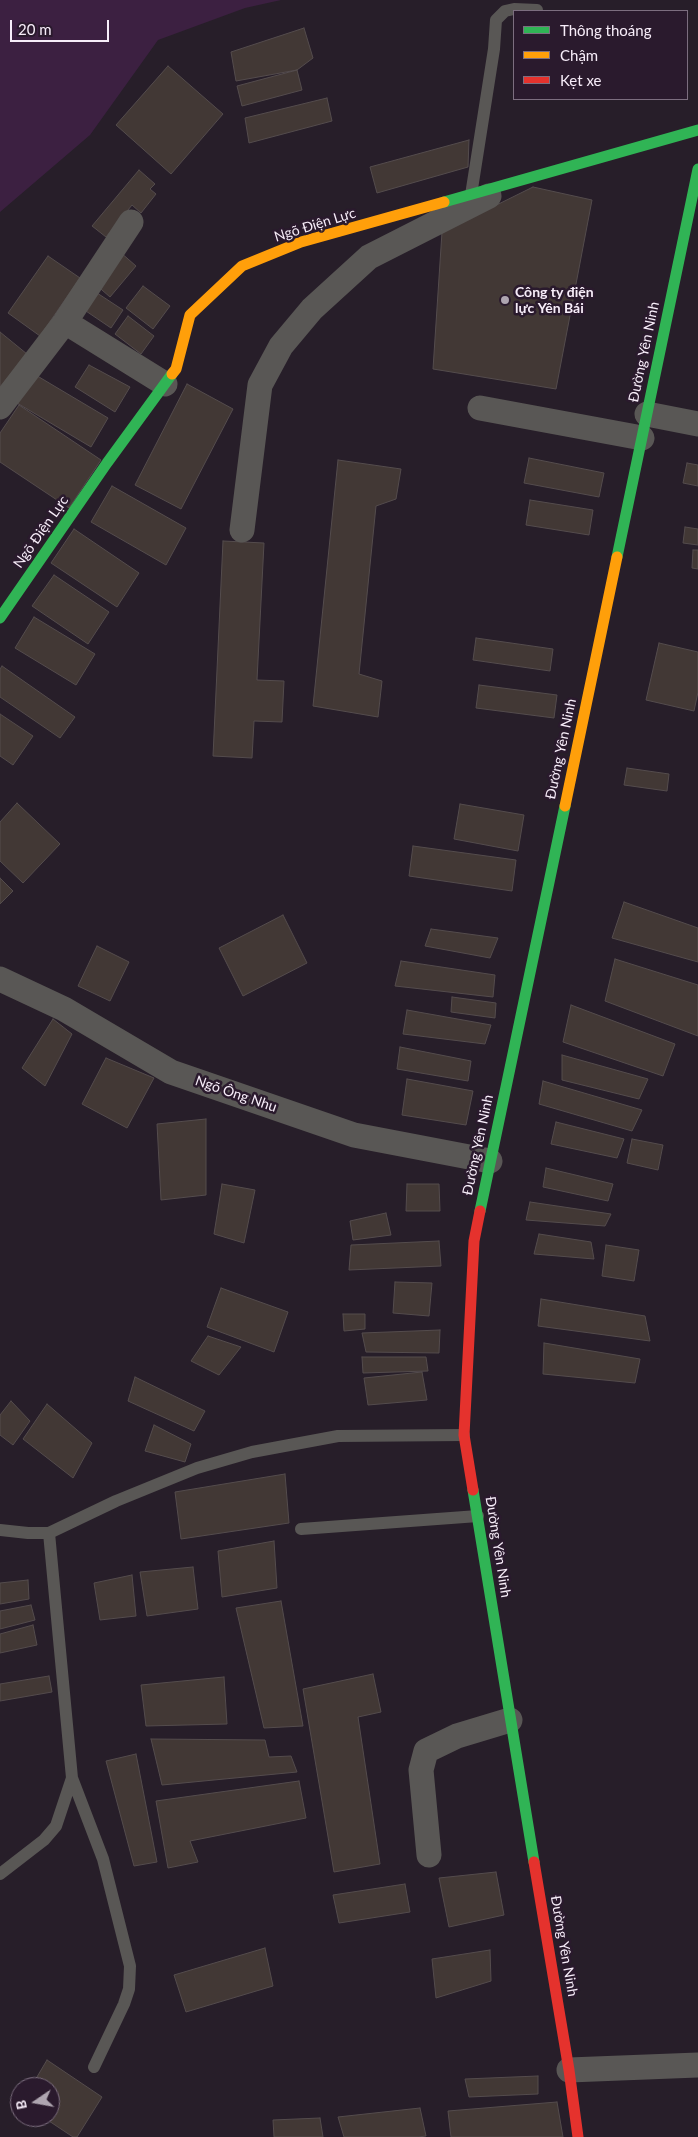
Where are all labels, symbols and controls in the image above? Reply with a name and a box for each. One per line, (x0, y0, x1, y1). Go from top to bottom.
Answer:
scale bar (12, 10, 111, 42)
legend (513, 10, 688, 100)
text: 20 m (18, 20, 52, 38)
text: Thông thoáng (560, 21, 652, 39)
text: Chậm (560, 46, 598, 64)
text: Kẹt xe (560, 71, 602, 89)
street label: Ngõ Điện Lực (272, 205, 358, 245)
place label: Công ty điện lực Yên Bái (515, 284, 594, 316)
marker: Công ty điện lực Yên Bái (499, 294, 511, 306)
street label: Đường Yên Ninh (625, 300, 663, 404)
street label: Ngõ Điện Lực (10, 493, 72, 571)
street label: Đường Yên Ninh (542, 697, 580, 801)
street label: Ngõ Ông Nhu (193, 1072, 279, 1116)
street label: Đường Yên Ninh (459, 1093, 497, 1197)
street label: Đường Yên Ninh (482, 1495, 514, 1599)
street label: Đường Yên Ninh (547, 1894, 581, 1998)
north arrow (10, 2077, 60, 2127)
text: B (12, 2099, 30, 2111)

